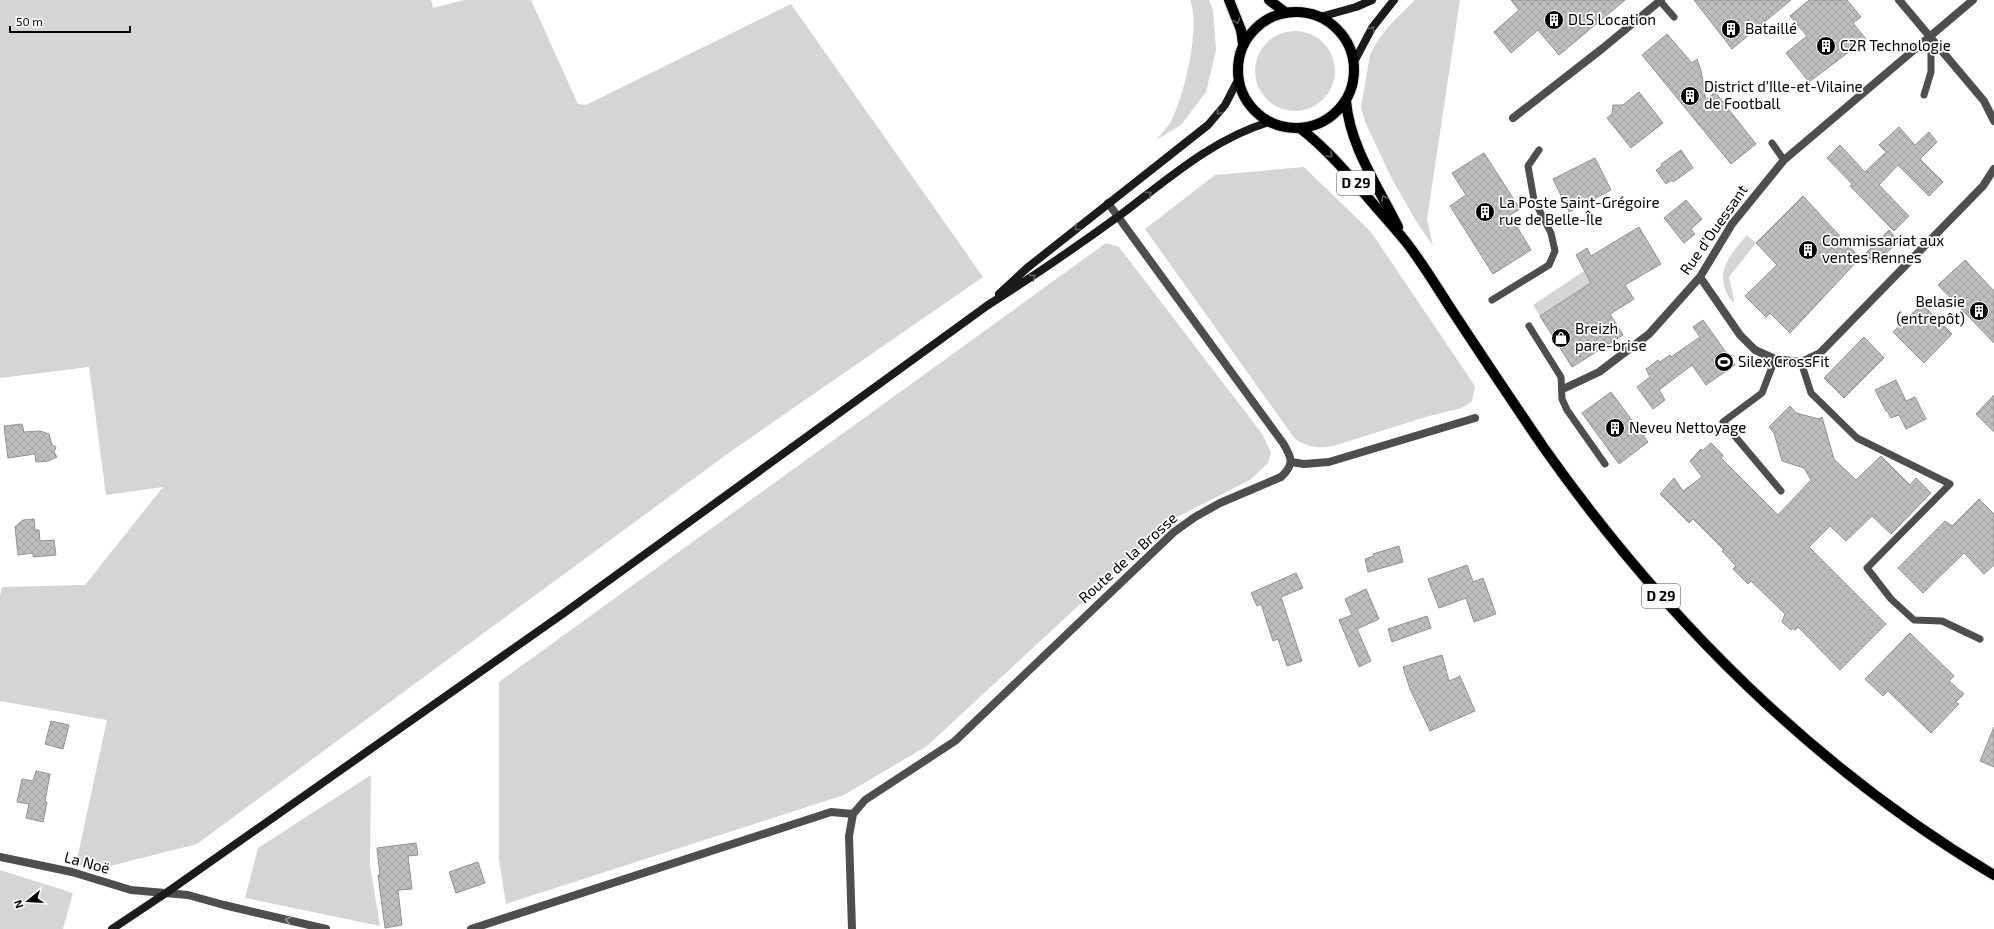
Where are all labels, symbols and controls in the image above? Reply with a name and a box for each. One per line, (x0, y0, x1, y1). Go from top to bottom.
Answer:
scale bar (10, 8, 130, 34)
building icon: DLS Location (1543, 9, 1565, 31)
place label: DLS Location (1568, 10, 1656, 28)
text: 50 m (16, 14, 43, 28)
one-way arrow (1233, 18, 1241, 25)
building icon: Bataillé (1720, 18, 1742, 40)
place label: Bataillé (1745, 19, 1797, 37)
one-way arrow (1367, 27, 1374, 34)
building icon: C2R Technologie (1815, 35, 1837, 57)
place label: C2R Technologie (1840, 36, 1951, 54)
place label: District d'Ille-et-Vilaine de Football (1704, 77, 1863, 112)
building icon: District d'Ille-et-Vilaine de Football (1679, 85, 1701, 107)
one-way arrow (1217, 108, 1224, 115)
one-way arrow (1325, 150, 1333, 157)
road number: D 29 (1337, 171, 1375, 195)
street label: Rue d'Ouessant (1676, 181, 1751, 278)
one-way arrow (1144, 191, 1151, 198)
place label: La Poste Saint-Grégoire rue de Belle-Île (1499, 193, 1660, 228)
one-way arrow (1381, 195, 1389, 203)
building icon: La Poste Saint-Grégoire rue de Belle-Île (1474, 201, 1496, 223)
one-way arrow (1075, 223, 1082, 230)
place label: Commissariat aux ventes Rennes (1822, 231, 1944, 266)
building icon: Commissariat aux ventes Rennes (1797, 239, 1819, 261)
one-way arrow (1029, 274, 1036, 282)
place label: Belasie (entrepôt) (1896, 292, 1965, 327)
building icon: Belasie (entrepôt) (1968, 300, 1990, 322)
place label: Breizh pare-brise (1575, 319, 1647, 354)
shop icon: Breizh pare-brise (1550, 327, 1572, 349)
sports icon: Silex CrossFit (1713, 351, 1735, 373)
place label: Silex CrossFit (1738, 352, 1830, 370)
building icon: Neveu Nettoyage (1604, 417, 1626, 439)
place label: Neveu Nettoyage (1629, 418, 1746, 436)
street label: Route de la Brosse (1074, 508, 1180, 606)
road number: D 29 (1642, 584, 1680, 608)
street label: La Noë (62, 847, 112, 877)
north arrow (8, 881, 48, 921)
text: N (11, 898, 25, 910)
one-way arrow (285, 916, 292, 925)

